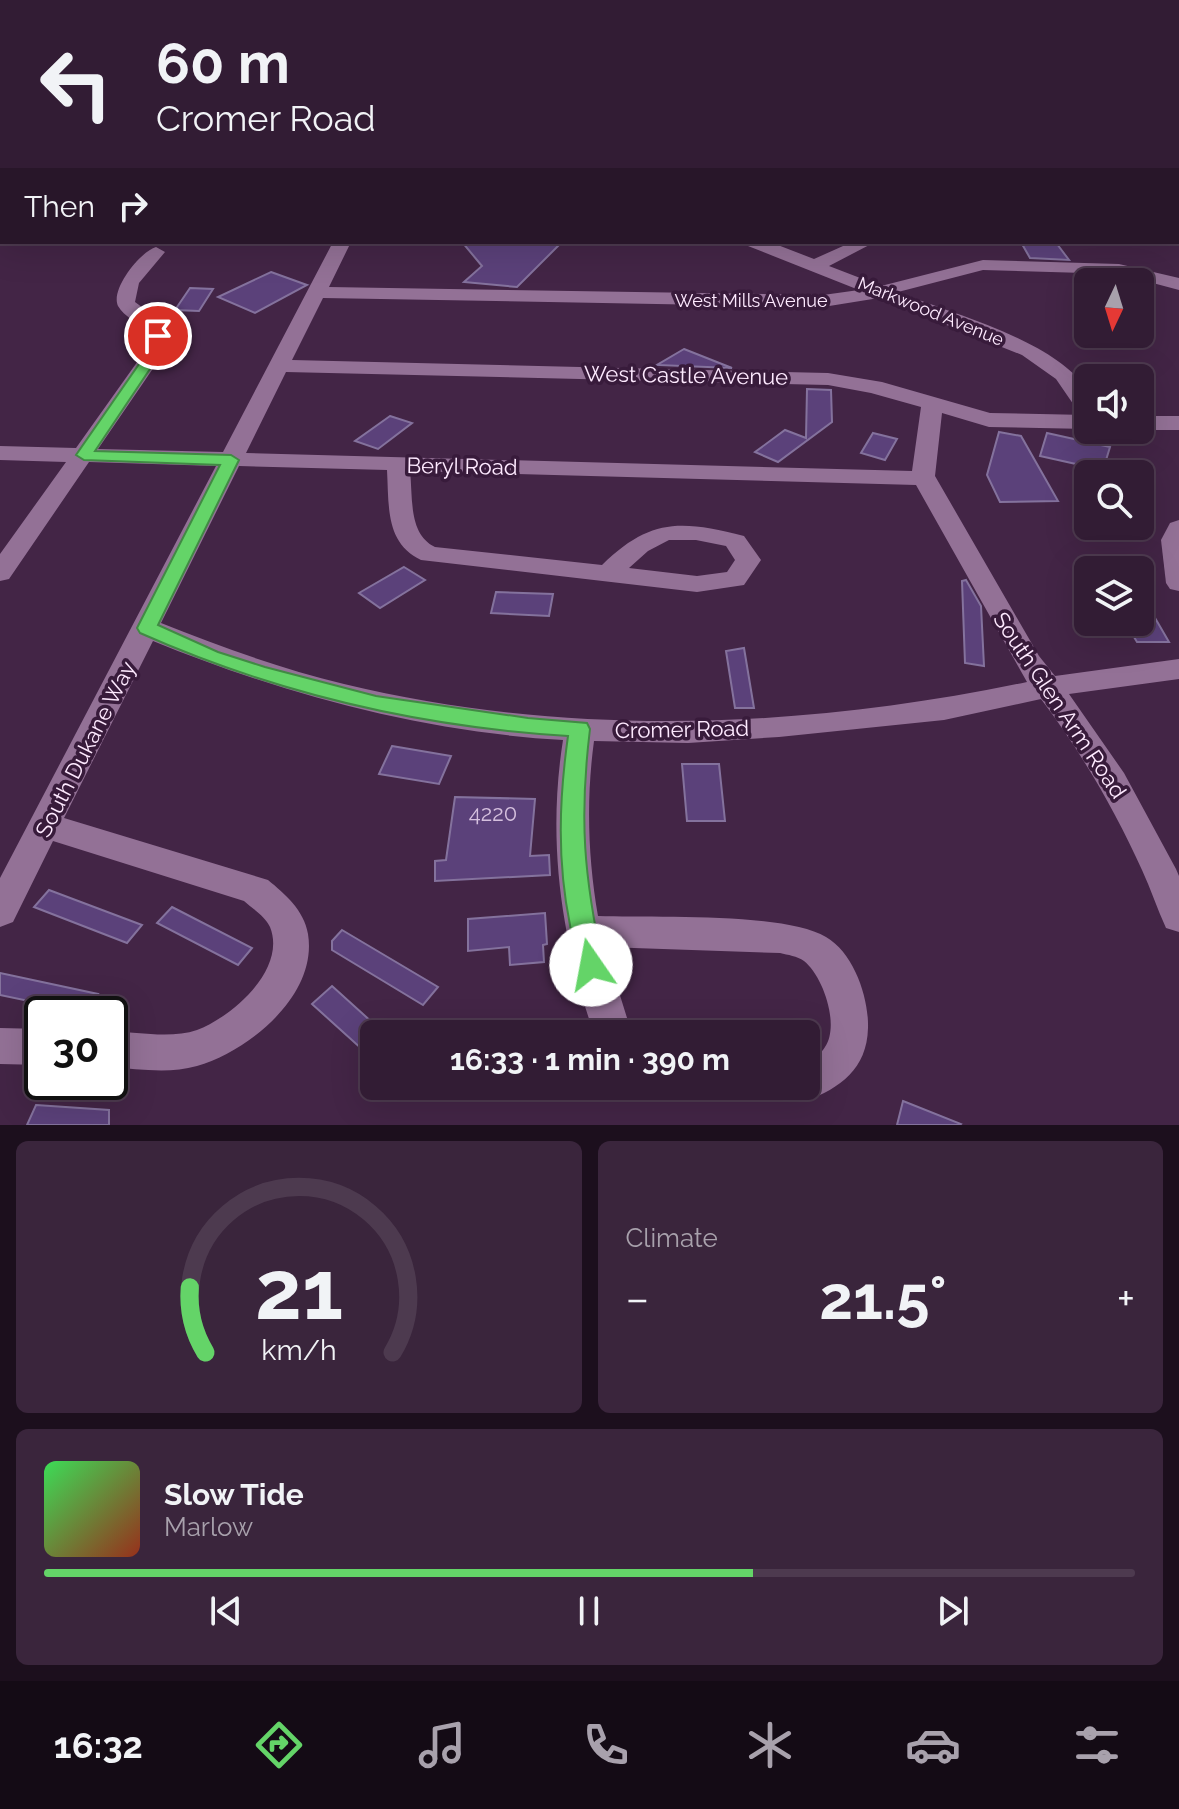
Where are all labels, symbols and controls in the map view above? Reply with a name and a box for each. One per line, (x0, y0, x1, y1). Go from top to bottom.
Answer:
text: 60 m (156, 30, 290, 96)
icon: left (24, 32, 128, 136)
text: Cromer Road (156, 97, 376, 139)
icon: right (111, 184, 155, 228)
text: Then (24, 189, 95, 224)
north arrow (1074, 268, 1154, 348)
map controls (1074, 268, 1154, 636)
street label: Markwood Avenue (855, 272, 1007, 350)
street label: West Mills Avenue (675, 290, 828, 311)
pin (124, 302, 192, 370)
icon: arrive (136, 314, 180, 358)
street label: West Castle Avenue (584, 360, 788, 390)
button: sound (1074, 364, 1154, 444)
street label: Beryl Road (406, 452, 518, 480)
button: search (1074, 460, 1154, 540)
button: layers (1074, 556, 1154, 636)
street label: South Glen Arm Road (988, 607, 1132, 803)
street label: South Dukane Way (29, 657, 141, 841)
street label: Cromer Road (615, 715, 749, 743)
house number: 4220 (469, 800, 517, 826)
position arrow (549, 923, 633, 1007)
speed limit sign: 30 (24, 996, 128, 1100)
text: 16:33 · 1 min · 390 m (450, 1042, 730, 1077)
text: Climate (626, 1223, 718, 1253)
text: 21 (255, 1241, 343, 1338)
text: 21.5° (819, 1263, 947, 1333)
text: − (626, 1273, 649, 1324)
text: + (1117, 1273, 1135, 1324)
text: km/h (261, 1333, 336, 1367)
text: Slow Tide (164, 1477, 304, 1512)
text: Marlow (164, 1512, 253, 1542)
icon: previous (204, 1589, 248, 1633)
icon: pause (567, 1589, 611, 1633)
icon: next (931, 1589, 975, 1633)
icon: directions (251, 1717, 307, 1773)
icon: music (414, 1717, 470, 1773)
icon: phone (578, 1717, 634, 1773)
icon: climate (742, 1717, 798, 1773)
icon: car (905, 1717, 961, 1773)
icon: filters (1069, 1717, 1125, 1773)
text: 16:32 (54, 1724, 143, 1766)

